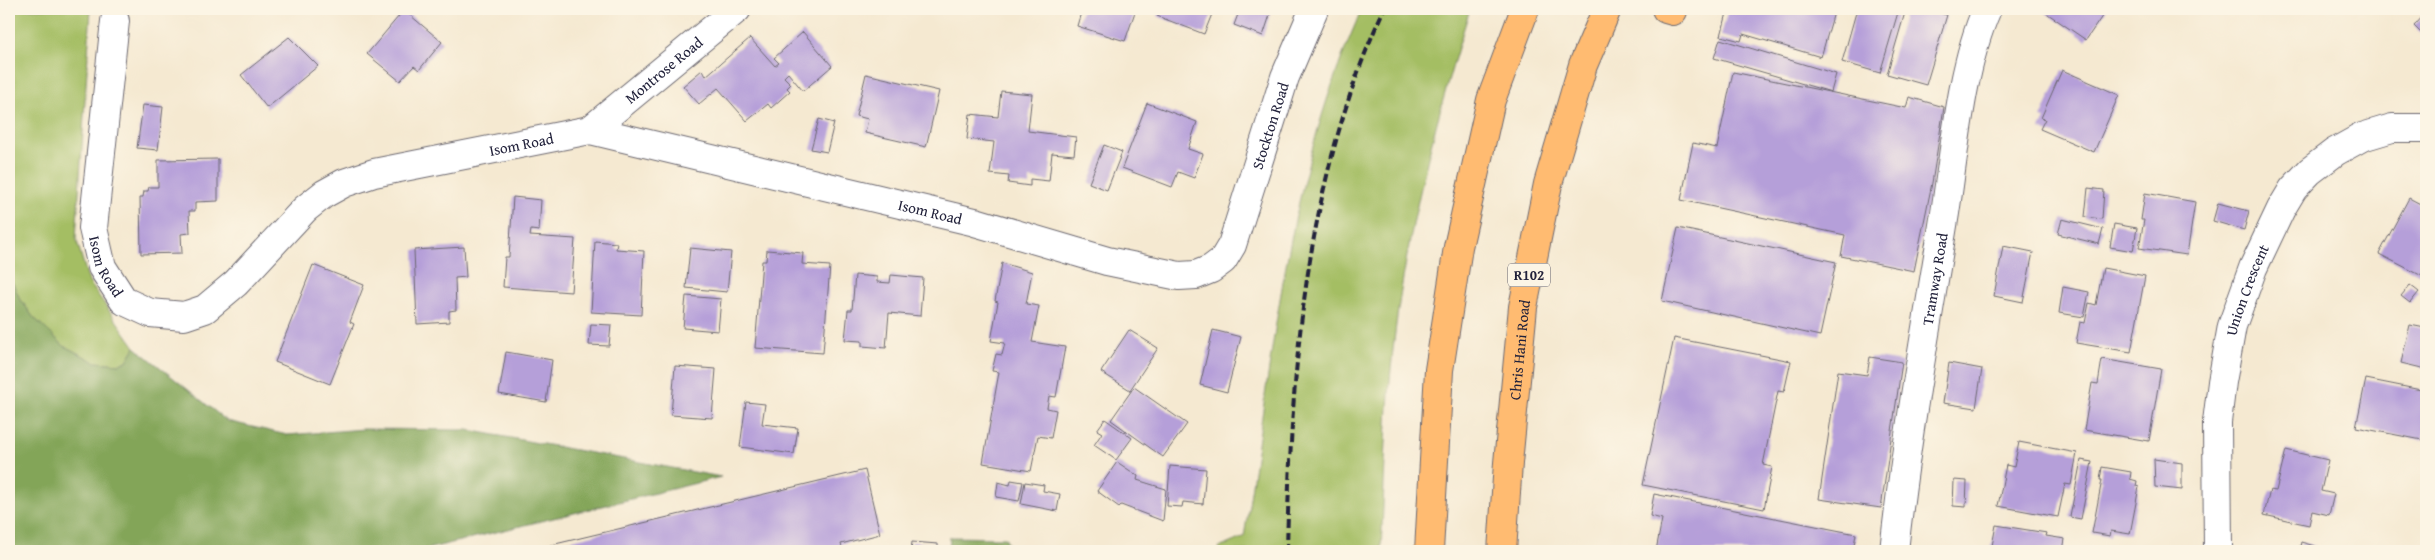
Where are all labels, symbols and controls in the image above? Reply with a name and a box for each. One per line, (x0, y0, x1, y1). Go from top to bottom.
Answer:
street label: Montrose Road (620, 31, 707, 108)
street label: Stockton Road (1246, 79, 1293, 172)
street label: Isom Road (487, 127, 555, 160)
street label: Isom Road (896, 194, 964, 229)
street label: Tramway Road (1916, 231, 1952, 327)
street label: Isom Road (85, 234, 129, 301)
street label: Union Crescent (2220, 240, 2274, 337)
road number: R102 (1508, 264, 1550, 286)
street label: Chris Hani Road (1504, 298, 1535, 401)

